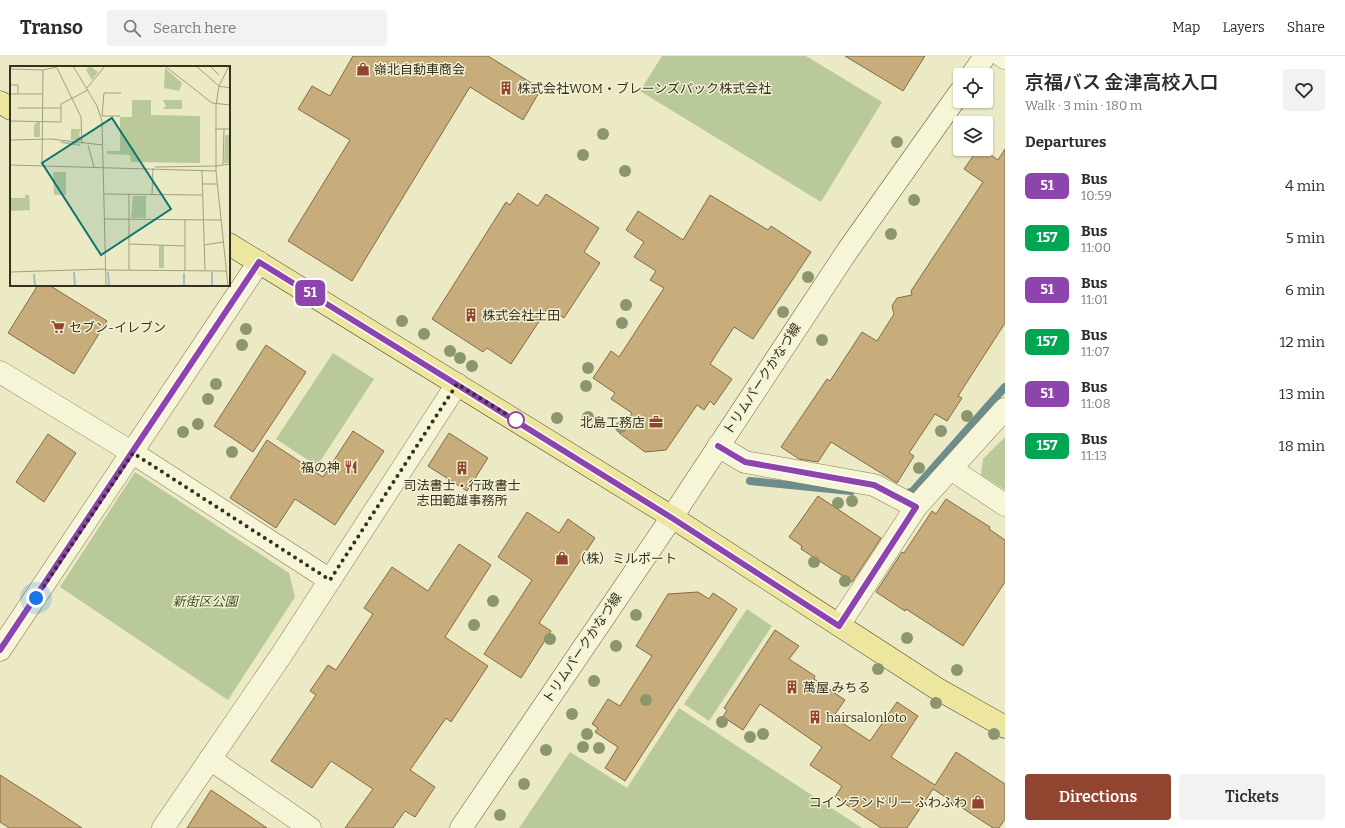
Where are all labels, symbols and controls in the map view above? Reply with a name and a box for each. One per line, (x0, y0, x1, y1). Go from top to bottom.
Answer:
search box (107, 10, 387, 46)
text: Transo (20, 16, 83, 39)
icon: search (121, 17, 143, 39)
text: Search here (153, 19, 236, 37)
text: Map (1172, 19, 1200, 36)
text: Layers (1222, 19, 1265, 36)
text: Share (1287, 19, 1325, 36)
shop icon: 嶺北自動車商会 (355, 61, 371, 77)
place label: 嶺北自動車商会 (374, 62, 465, 77)
inset map (10, 66, 230, 286)
map controls (953, 68, 993, 156)
button: locate (953, 68, 993, 108)
button: heart (1283, 69, 1325, 111)
text: 京福バス 金津高校入口 (1025, 71, 1219, 94)
building icon: 株式会社WOM・ブレーンズパック株式会社 (498, 80, 514, 96)
place label: 株式会社WOM・ブレーンズパック株式会社 (517, 81, 771, 96)
text: Walk · 3 min · 180 m (1025, 98, 1142, 113)
button: layers (953, 116, 993, 156)
text: Departures (1025, 133, 1106, 151)
text: Bus (1081, 170, 1107, 188)
text: 51 (1040, 177, 1054, 194)
text: 4 min (1285, 177, 1325, 195)
text: 10:59 (1081, 188, 1112, 203)
text: Bus (1081, 222, 1107, 240)
text: 157 (1037, 229, 1057, 246)
text: 5 min (1286, 229, 1325, 247)
text: 11:00 (1081, 240, 1111, 255)
text: Bus (1081, 274, 1107, 292)
line badge: 51 (292, 280, 328, 306)
text: 51 (1040, 281, 1054, 298)
text: 6 min (1285, 281, 1325, 299)
text: 51 (303, 284, 317, 301)
text: 11:01 (1081, 292, 1108, 307)
building icon: 株式会社土田 (463, 307, 479, 323)
place label: 株式会社土田 (482, 308, 560, 323)
supermarket icon: セブン-イレブン (50, 319, 66, 335)
place label: セブン-イレブン (69, 320, 166, 335)
street label: トリムパークかなづ線 (720, 320, 804, 438)
text: Bus (1081, 326, 1107, 344)
text: 157 (1037, 333, 1057, 350)
text: 12 min (1279, 333, 1325, 351)
text: 11:07 (1081, 344, 1109, 359)
text: Bus (1081, 378, 1107, 396)
text: 51 (1040, 385, 1054, 402)
text: 13 min (1279, 385, 1325, 403)
text: 11:08 (1081, 396, 1110, 411)
unlabelled marker (507, 411, 525, 429)
office icon: 北島工務店 (648, 414, 664, 430)
place label: 北島工務店 (580, 415, 645, 430)
text: Bus (1081, 430, 1107, 448)
text: 157 (1037, 437, 1057, 454)
text: 18 min (1279, 437, 1325, 455)
text: 11:13 (1081, 448, 1107, 463)
restaurant icon: 福の神 (343, 459, 359, 475)
place label: 福の神 (301, 460, 340, 475)
building icon: 司法書士・行政書士 志田範雄事務所 (454, 460, 470, 476)
place label: 司法書士・行政書士 志田範雄事務所 (403, 478, 521, 508)
shop icon: （株）ミルポート (554, 550, 570, 566)
place label: （株）ミルポート (573, 551, 677, 566)
your location (26, 588, 46, 608)
street label: トリムパークかなづ線 (539, 590, 625, 706)
park label: 新街区公園 (172, 594, 239, 609)
building icon: 萬屋 みちる (784, 679, 800, 695)
place label: 萬屋 みちる (803, 680, 871, 695)
building icon: hairsalonloto (807, 709, 823, 725)
place label: hairsalonloto (826, 710, 907, 725)
button: Directions (1025, 774, 1171, 820)
button: Tickets (1179, 774, 1325, 820)
shop icon: コインランドリー ふわふわ (970, 794, 986, 810)
place label: コインランドリー ふわふわ (808, 795, 967, 810)

